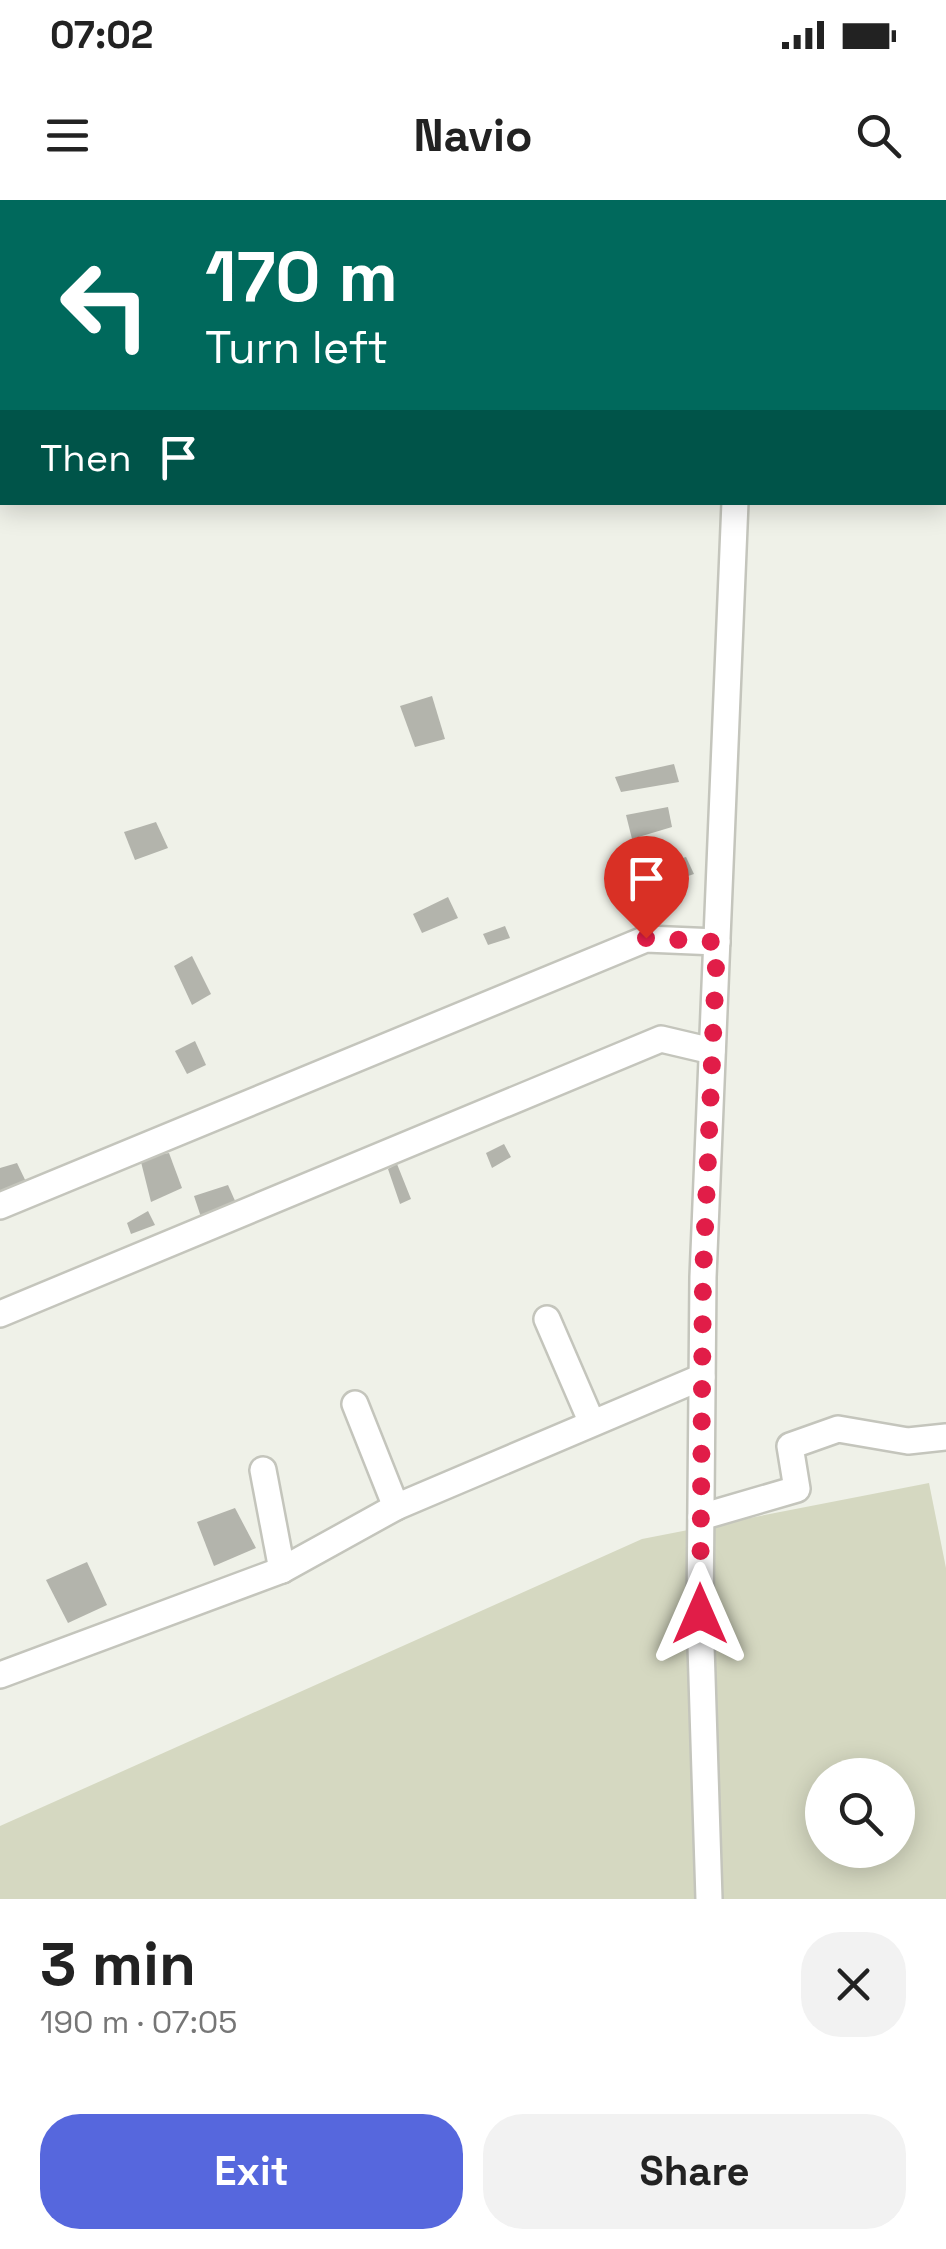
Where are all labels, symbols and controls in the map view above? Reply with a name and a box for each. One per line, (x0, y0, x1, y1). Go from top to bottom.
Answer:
text: 07:02 (50, 11, 153, 59)
text: Navio (413, 107, 533, 164)
icon: menu (40, 108, 95, 163)
icon: search (851, 108, 906, 163)
text: 170 m (205, 232, 398, 321)
icon: left (40, 240, 170, 370)
text: Turn left (205, 319, 388, 376)
icon: arrive (151, 430, 206, 485)
text: Then (40, 434, 131, 482)
pin (604, 836, 689, 939)
icon: arrive (619, 851, 674, 906)
position arrow (648, 1562, 752, 1666)
map controls (805, 1758, 915, 1868)
button: search (805, 1758, 915, 1868)
text: 3 min (40, 1926, 196, 2003)
button: close (801, 1932, 906, 2037)
text: 190 m · 07:05 (40, 2002, 237, 2042)
button: Exit (40, 2114, 463, 2229)
button: Share (483, 2114, 906, 2229)

